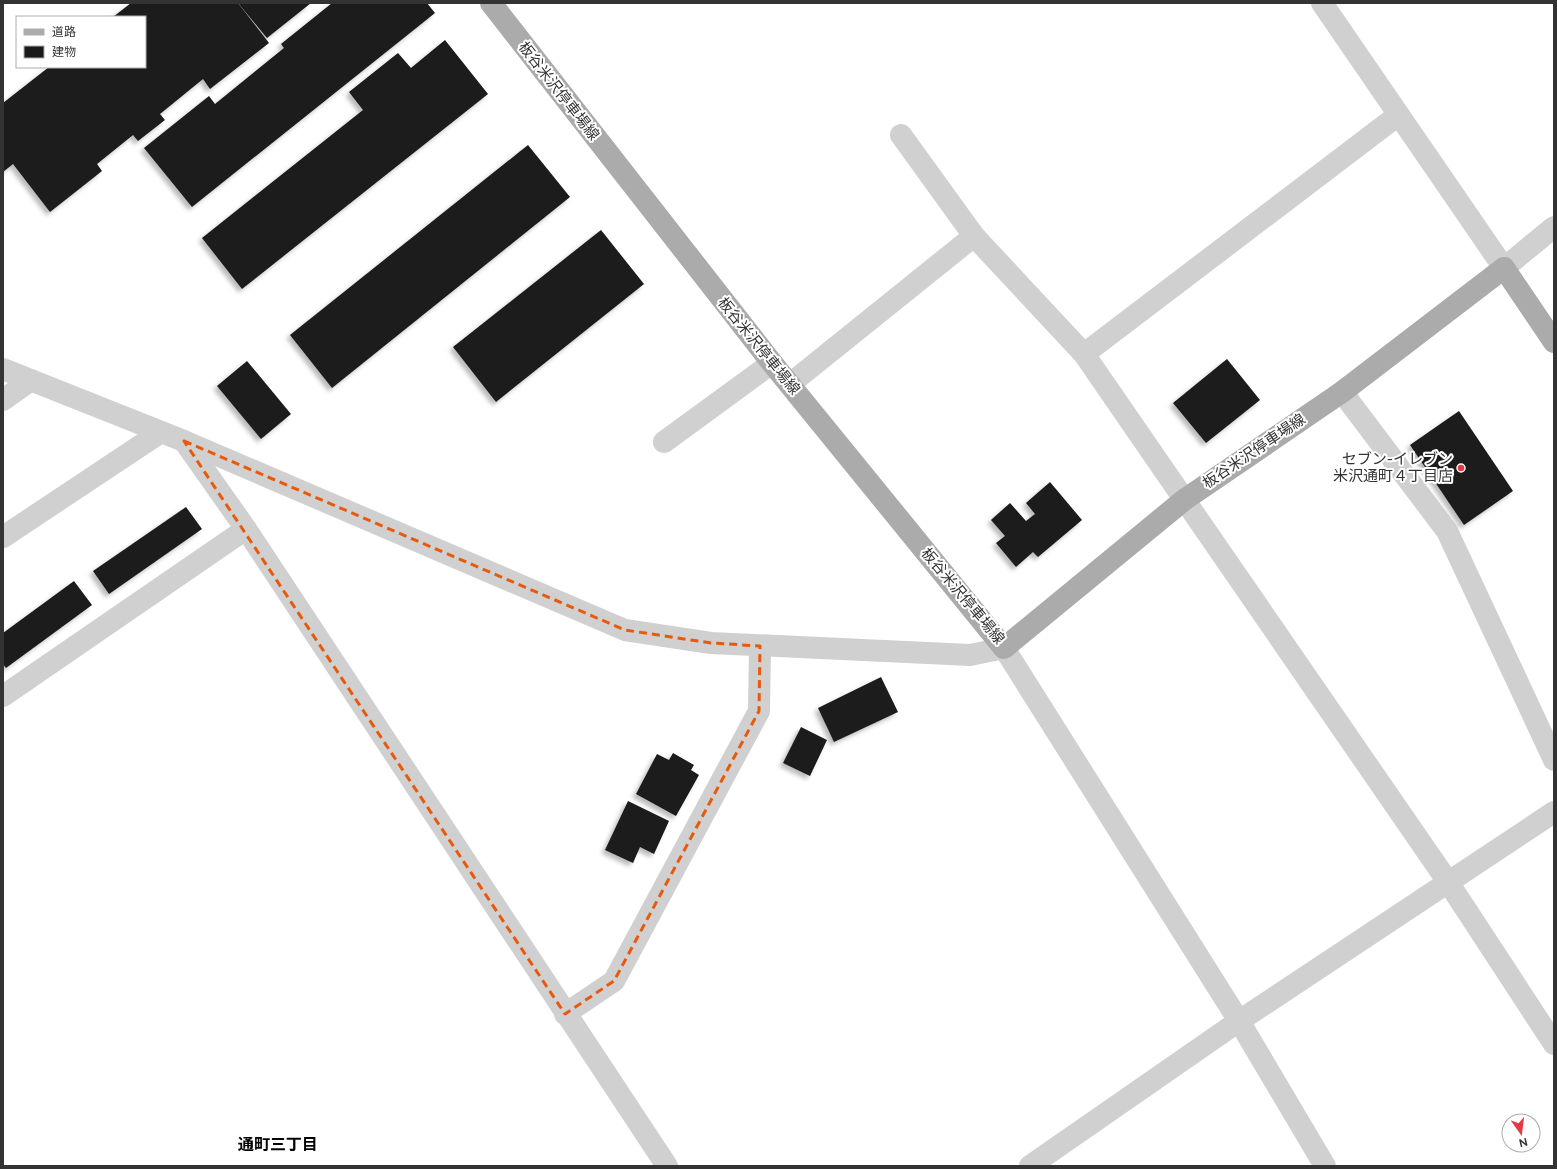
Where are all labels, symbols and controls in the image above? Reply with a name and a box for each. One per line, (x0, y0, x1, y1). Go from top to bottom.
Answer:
legend (16, 16, 146, 68)
text: 道路 (52, 25, 76, 39)
street label: 板谷米沢停車場線 (515, 38, 603, 144)
text: 建物 (52, 45, 76, 59)
street label: 板谷米沢停車場線 (714, 294, 804, 398)
street label: 板谷米沢停車場線 (1199, 410, 1309, 492)
place label: セブン-イレブン 米沢通町４丁目店 (1333, 450, 1453, 485)
marker: セブン-イレブン 米沢通町４丁目店 (1456, 463, 1466, 473)
street label: 板谷米沢停車場線 (918, 544, 1008, 648)
north arrow (1501, 1113, 1541, 1153)
district label: 通町三丁目 (238, 1135, 318, 1154)
text: N (1518, 1135, 1529, 1150)

